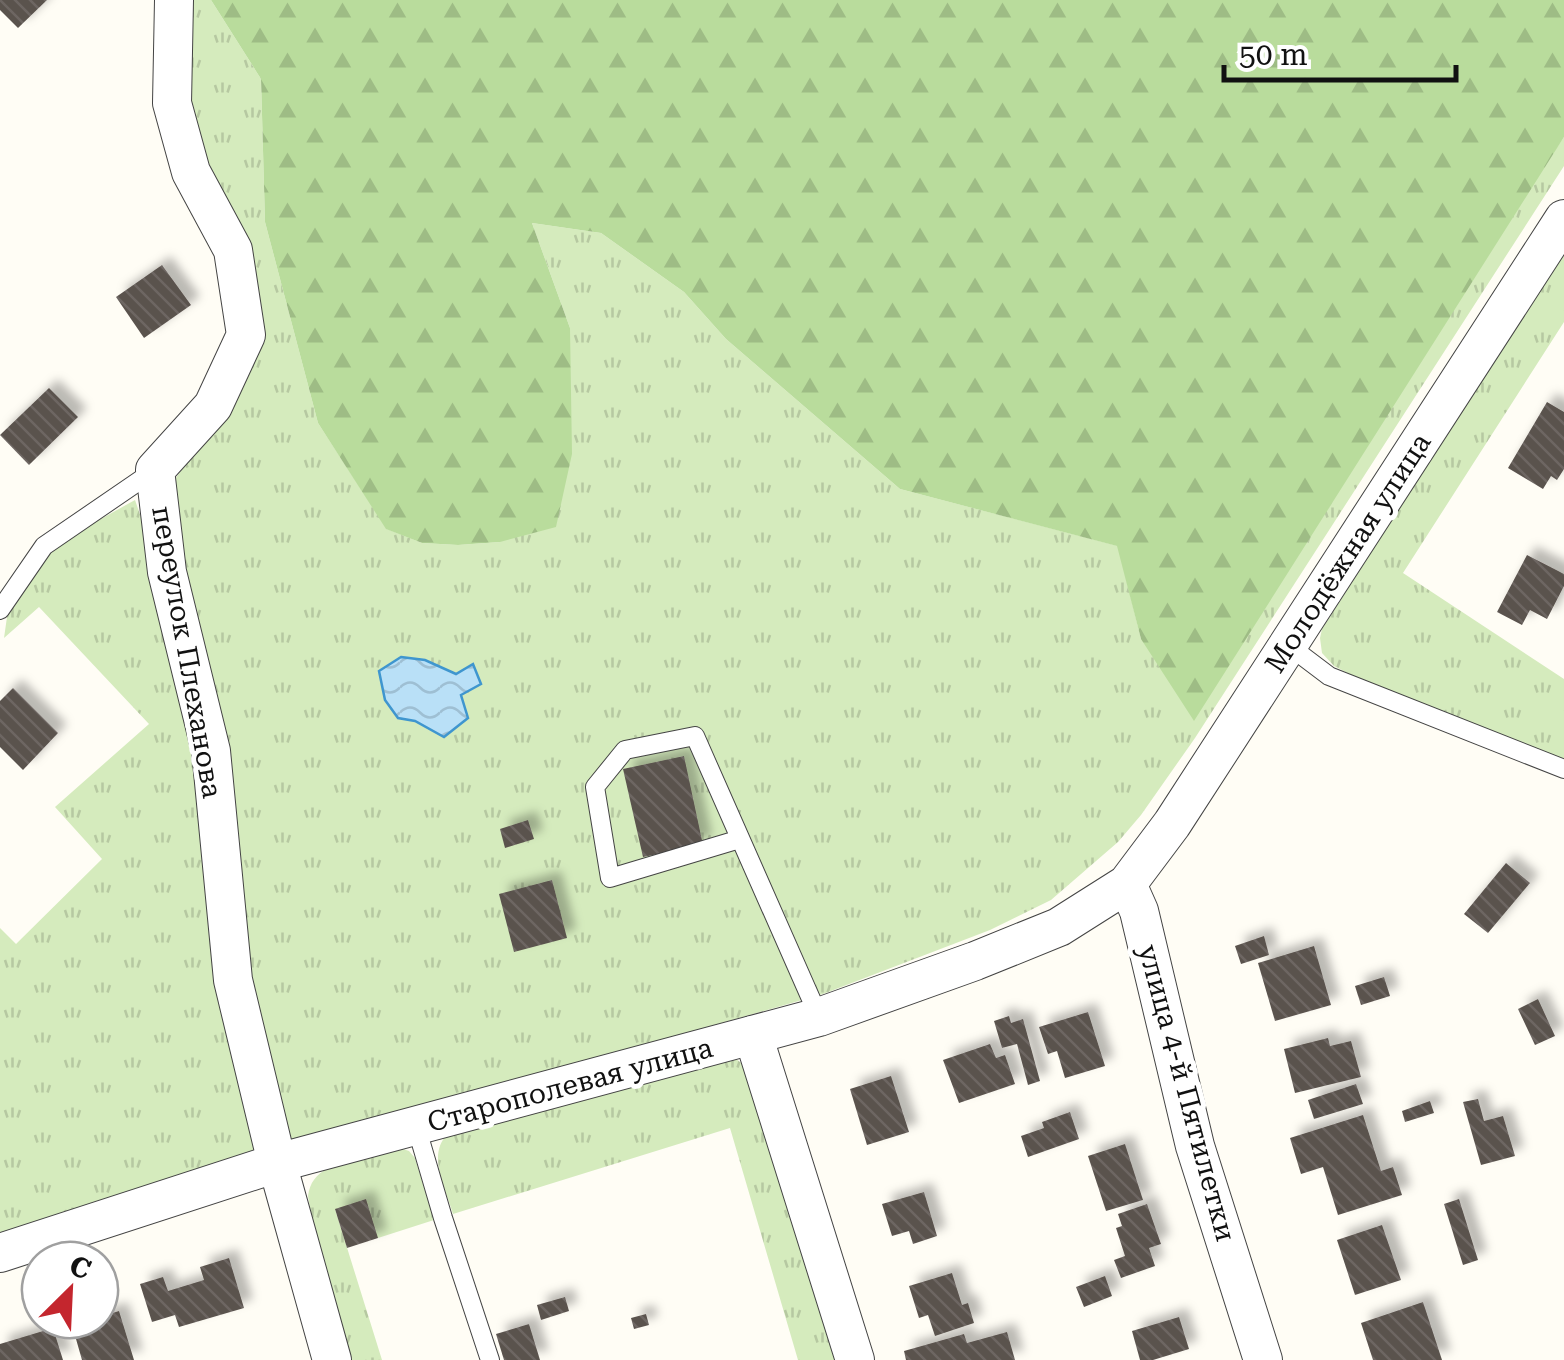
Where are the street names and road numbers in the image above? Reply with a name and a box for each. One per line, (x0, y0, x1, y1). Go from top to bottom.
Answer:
street label: Молодёжная улица (1258, 427, 1438, 679)
street label: переулок Плеханова (145, 503, 229, 801)
street label: улица 4-й Пятилетки (1131, 941, 1243, 1245)
street label: Старополевая улица (424, 1031, 716, 1139)

